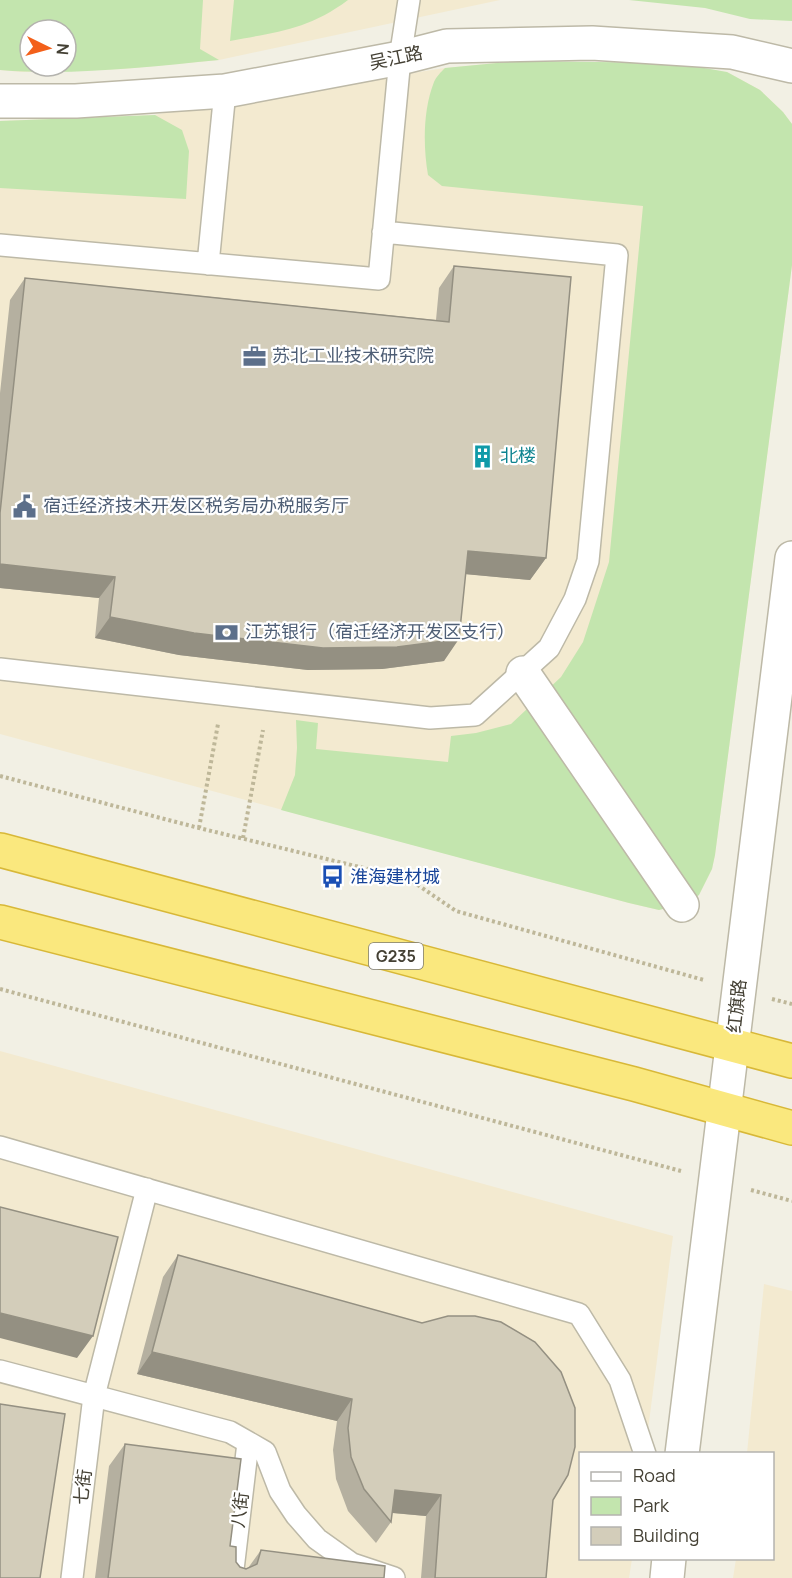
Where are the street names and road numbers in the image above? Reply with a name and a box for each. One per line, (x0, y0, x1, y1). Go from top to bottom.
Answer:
street label: 吴江路 (367, 40, 425, 74)
road number: G235 (369, 943, 423, 969)
street label: 红旗路 (721, 978, 751, 1034)
street label: 七街 (68, 1468, 96, 1506)
street label: 八街 (225, 1491, 253, 1529)

